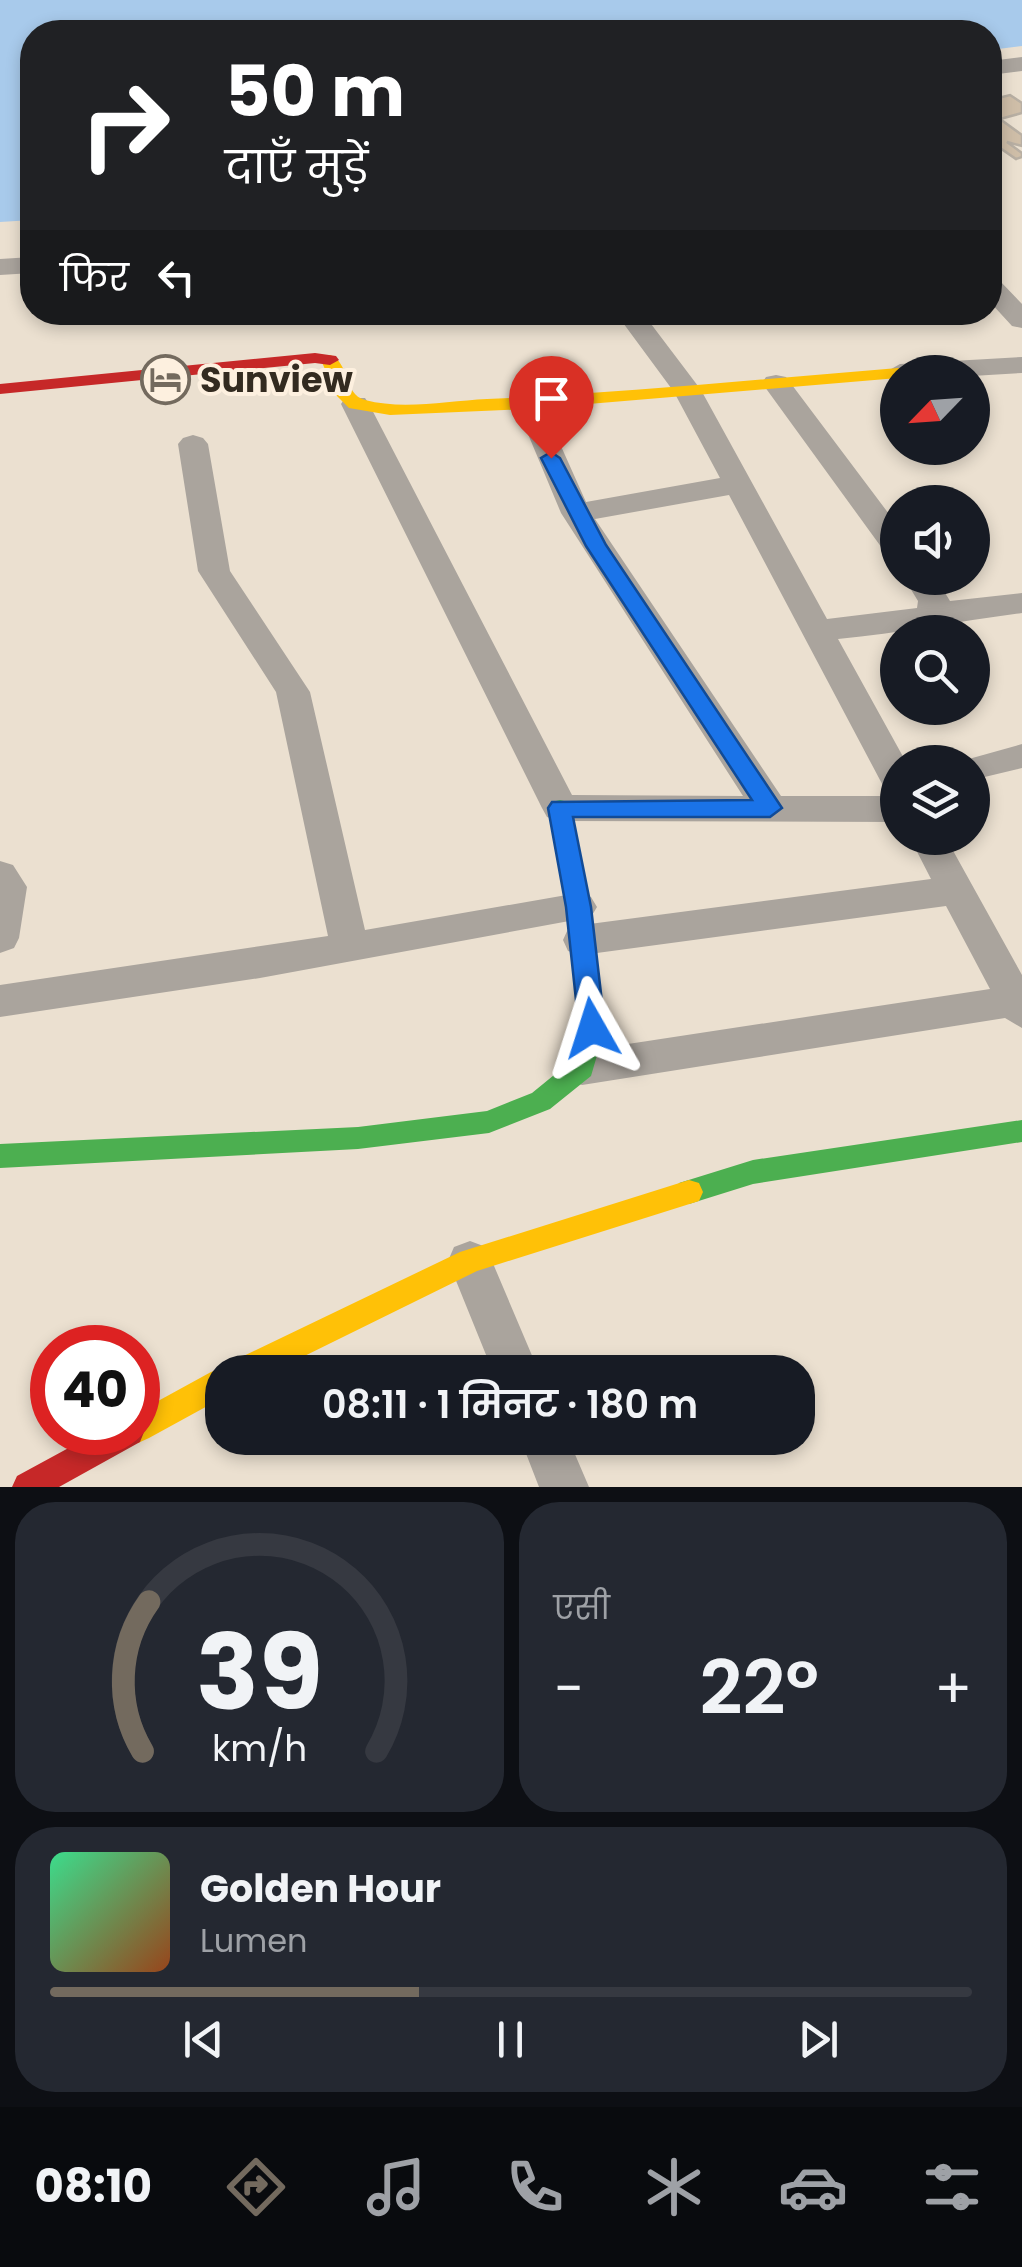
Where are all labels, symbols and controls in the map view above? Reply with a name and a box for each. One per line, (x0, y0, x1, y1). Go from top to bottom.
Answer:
text: 50 m (225, 42, 405, 141)
icon: right (60, 60, 190, 190)
text: दाएँ मुड़ें (225, 136, 368, 199)
icon: left (149, 250, 204, 305)
text: फिर (60, 251, 129, 304)
hotel icon: Sunview (139, 353, 191, 405)
place label: Sunview (200, 355, 354, 404)
north arrow (880, 355, 990, 465)
map controls (880, 355, 990, 855)
pin (509, 356, 594, 459)
icon: arrive (524, 371, 579, 426)
button: sound (880, 485, 990, 595)
button: search (880, 615, 990, 725)
button: layers (880, 745, 990, 855)
position arrow (540, 976, 644, 1080)
speed limit sign: 40 (30, 1325, 160, 1455)
text: 08:11 · 1 मिनट · 180 m (322, 1378, 698, 1431)
text: एसी (554, 1585, 610, 1630)
text: 39 (196, 1600, 323, 1745)
text: 22° (699, 1635, 819, 1740)
text: − (554, 1650, 584, 1727)
text: + (934, 1650, 972, 1727)
text: km/h (212, 1723, 307, 1774)
text: Golden Hour (200, 1862, 441, 1915)
text: Lumen (200, 1918, 308, 1963)
icon: previous (176, 2012, 231, 2067)
icon: pause (483, 2012, 538, 2067)
icon: next (791, 2012, 846, 2067)
icon: directions (221, 2152, 291, 2222)
icon: music (361, 2152, 431, 2222)
icon: phone (500, 2152, 570, 2222)
icon: climate (639, 2152, 709, 2222)
icon: car (778, 2152, 848, 2222)
icon: filters (917, 2152, 987, 2222)
text: 08:10 (35, 2155, 152, 2218)

